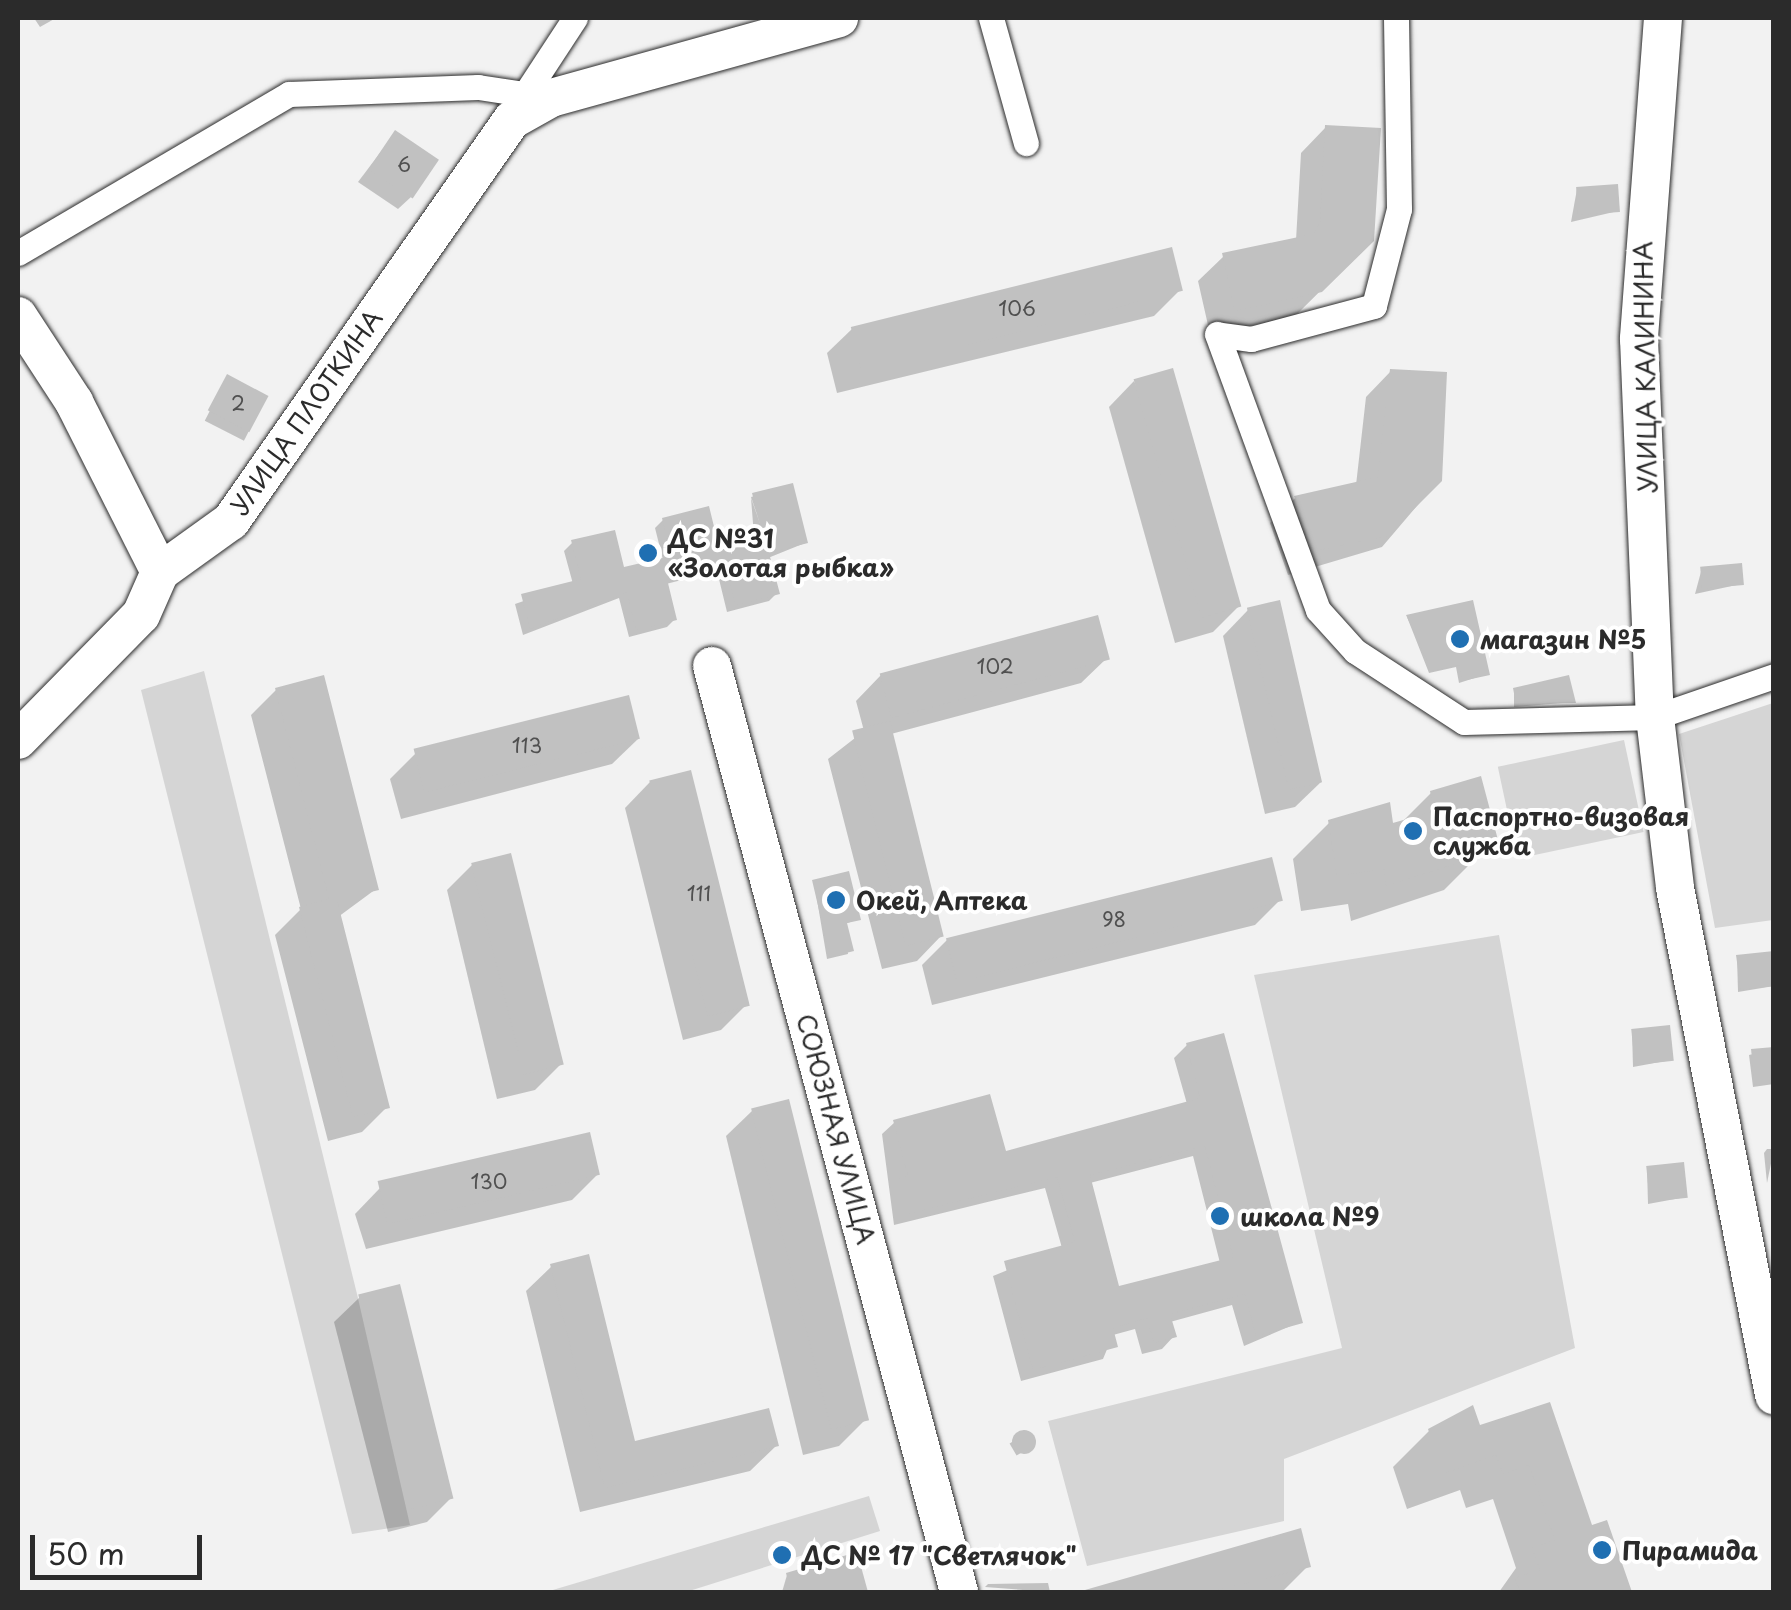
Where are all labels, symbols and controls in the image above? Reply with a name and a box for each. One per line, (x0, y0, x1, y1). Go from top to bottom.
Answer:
house number: 6 (397, 152, 411, 176)
street label: УЛИЦА КАЛИНИНА (1628, 241, 1662, 493)
house number: 106 (998, 296, 1036, 320)
street label: УЛИЦА ПЛОТКИНА (223, 303, 389, 521)
house number: 2 (231, 391, 245, 415)
place label: ДС №31 «Золотая рыбка» (668, 524, 894, 583)
marker: ДС №31 «Золотая рыбка» (637, 542, 659, 564)
place label: магазин №5 (1480, 624, 1646, 654)
marker: магазин №5 (1449, 628, 1471, 650)
house number: 102 (976, 654, 1014, 678)
house number: 113 (512, 733, 542, 757)
place label: Паспортно-визовая служба (1433, 802, 1689, 861)
marker: Паспортно-визовая служба (1402, 820, 1424, 842)
house number: 111 (687, 881, 711, 905)
place label: Окей, Аптека (856, 885, 1029, 915)
marker: Окей, Аптека (825, 889, 847, 911)
house number: 98 (1102, 907, 1126, 931)
street label: СОЮЗНАЯ УЛИЦА (791, 1011, 881, 1247)
house number: 130 (471, 1169, 507, 1193)
place label: школа №9 (1240, 1201, 1380, 1231)
marker: школа №9 (1209, 1205, 1231, 1227)
scale bar (35, 1515, 208, 1577)
text: 50 m (47, 1530, 125, 1575)
place label: Пирамида (1622, 1535, 1758, 1565)
marker: Пирамида (1591, 1539, 1613, 1561)
place label: ДС № 17 "Светлячок" (802, 1540, 1079, 1570)
marker: ДС № 17 "Светлячок" (771, 1544, 793, 1566)

